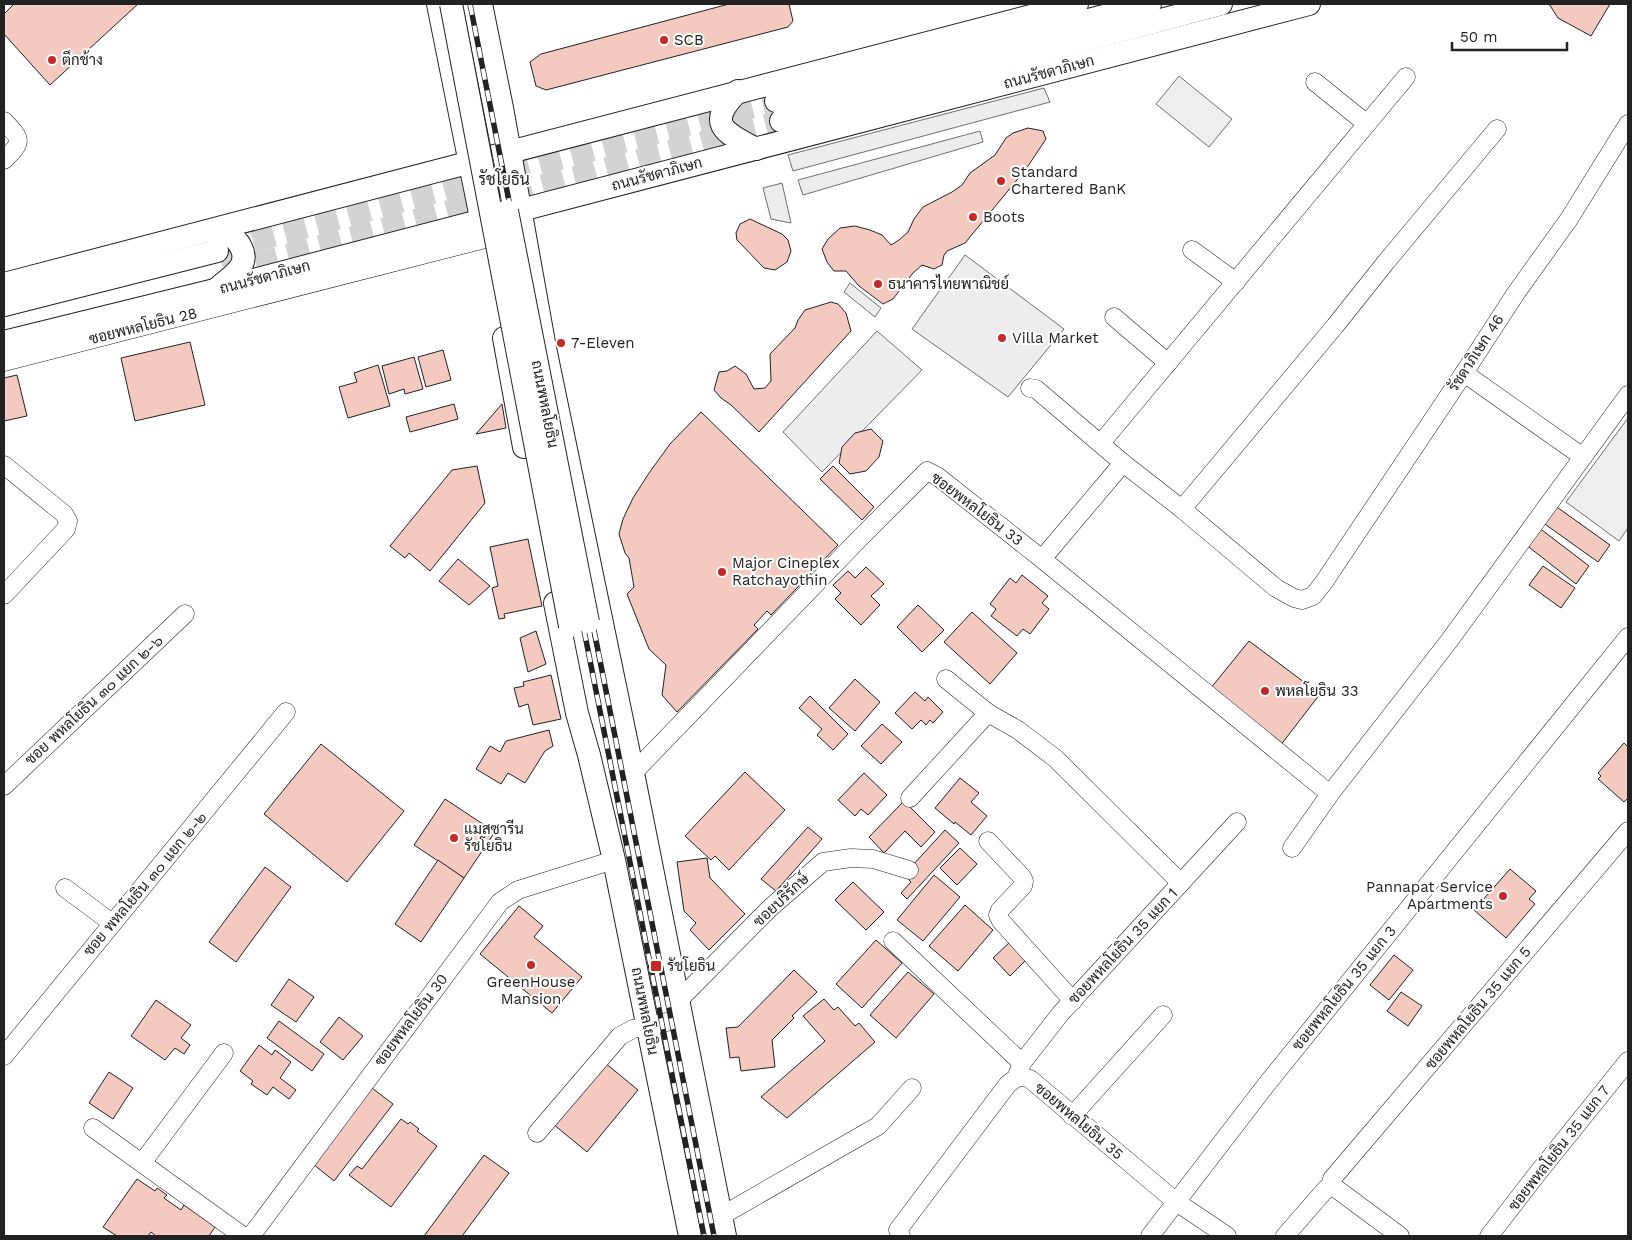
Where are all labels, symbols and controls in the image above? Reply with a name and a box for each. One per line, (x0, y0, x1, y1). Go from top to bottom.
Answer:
scale bar (1452, 20, 1567, 52)
text: 50 m (1460, 28, 1497, 46)
place label: SCB (674, 31, 704, 49)
marker: SCB (658, 34, 670, 46)
place label: ตึกช้าง (62, 50, 103, 69)
street label: ถนนรัชดาภิเษก (1002, 51, 1096, 93)
marker: ตึกช้าง (46, 54, 58, 66)
street label: ถนนรัชดาภิเษก (610, 153, 704, 195)
place label: Standard Chartered BanK (1011, 163, 1126, 198)
district label: รัชโยธิน (478, 168, 530, 189)
marker: Standard Chartered BanK (995, 175, 1007, 187)
place label: Boots (983, 208, 1025, 226)
marker: Boots (967, 211, 979, 223)
street label: ถนนรัชดาภิเษก (218, 256, 312, 298)
place label: ธนาคารไทยพาณิชย์ (888, 274, 1009, 293)
marker: ธนาคารไทยพาณิชย์ (872, 278, 884, 290)
street label: ซอยพหลโยธิน 28 (87, 303, 199, 348)
street label: รัชดาภิเษก 46 (1444, 311, 1508, 395)
place label: Villa Market (1012, 329, 1099, 347)
marker: Villa Market (996, 332, 1008, 344)
place label: 7-Eleven (571, 334, 635, 352)
marker: 7-Eleven (555, 337, 567, 349)
street label: ถนนพหลโยธิน (528, 358, 563, 449)
street label: ซอยพหลโยธิน 33 (928, 468, 1027, 549)
place label: Major Cineplex Ratchayothin (732, 554, 840, 589)
marker: Major Cineplex Ratchayothin (716, 566, 728, 578)
street label: ซอย พหลโยธิน ๓๐ แยก ๒-๖ (21, 631, 167, 769)
place label: พหลโยธิน 33 (1275, 681, 1359, 700)
marker: พหลโยธิน 33 (1259, 685, 1271, 697)
street label: ซอย พหลโยธิน ๓๐ แยก ๒-๒ (79, 808, 211, 960)
place label: แมสซารีน รัชโยธิน (464, 819, 524, 855)
marker: แมสซารีน รัชโยธิน (448, 832, 460, 844)
street label: ซอยบริรักษ์ (749, 868, 813, 930)
place label: Pannapat Service Apartments (1366, 878, 1493, 913)
street label: ซอยพหลโยธิน 35 แยก 1 (1064, 884, 1181, 1008)
marker: Pannapat Service Apartments (1497, 890, 1509, 902)
street label: ซอยพหลโยธิน 35 แยก 3 (1287, 921, 1400, 1054)
street label: ซอยพหลโยธิน 35 แยก 5 (1420, 942, 1535, 1073)
place label: รัชโยธิน (667, 956, 715, 975)
marker: GreenHouse Mansion (525, 959, 537, 971)
marker: รัชโยธิน (649, 959, 663, 973)
street label: ถนนพหลโยธิน (628, 965, 663, 1056)
street label: ซอยพหลโยธิน 30 (370, 970, 452, 1070)
place label: GreenHouse Mansion (487, 973, 575, 1008)
street label: ซอยพหลโยธิน 35 (1031, 1078, 1128, 1163)
street label: ซอยพหลโยธิน 35 แยก 7 (1504, 1081, 1614, 1214)

